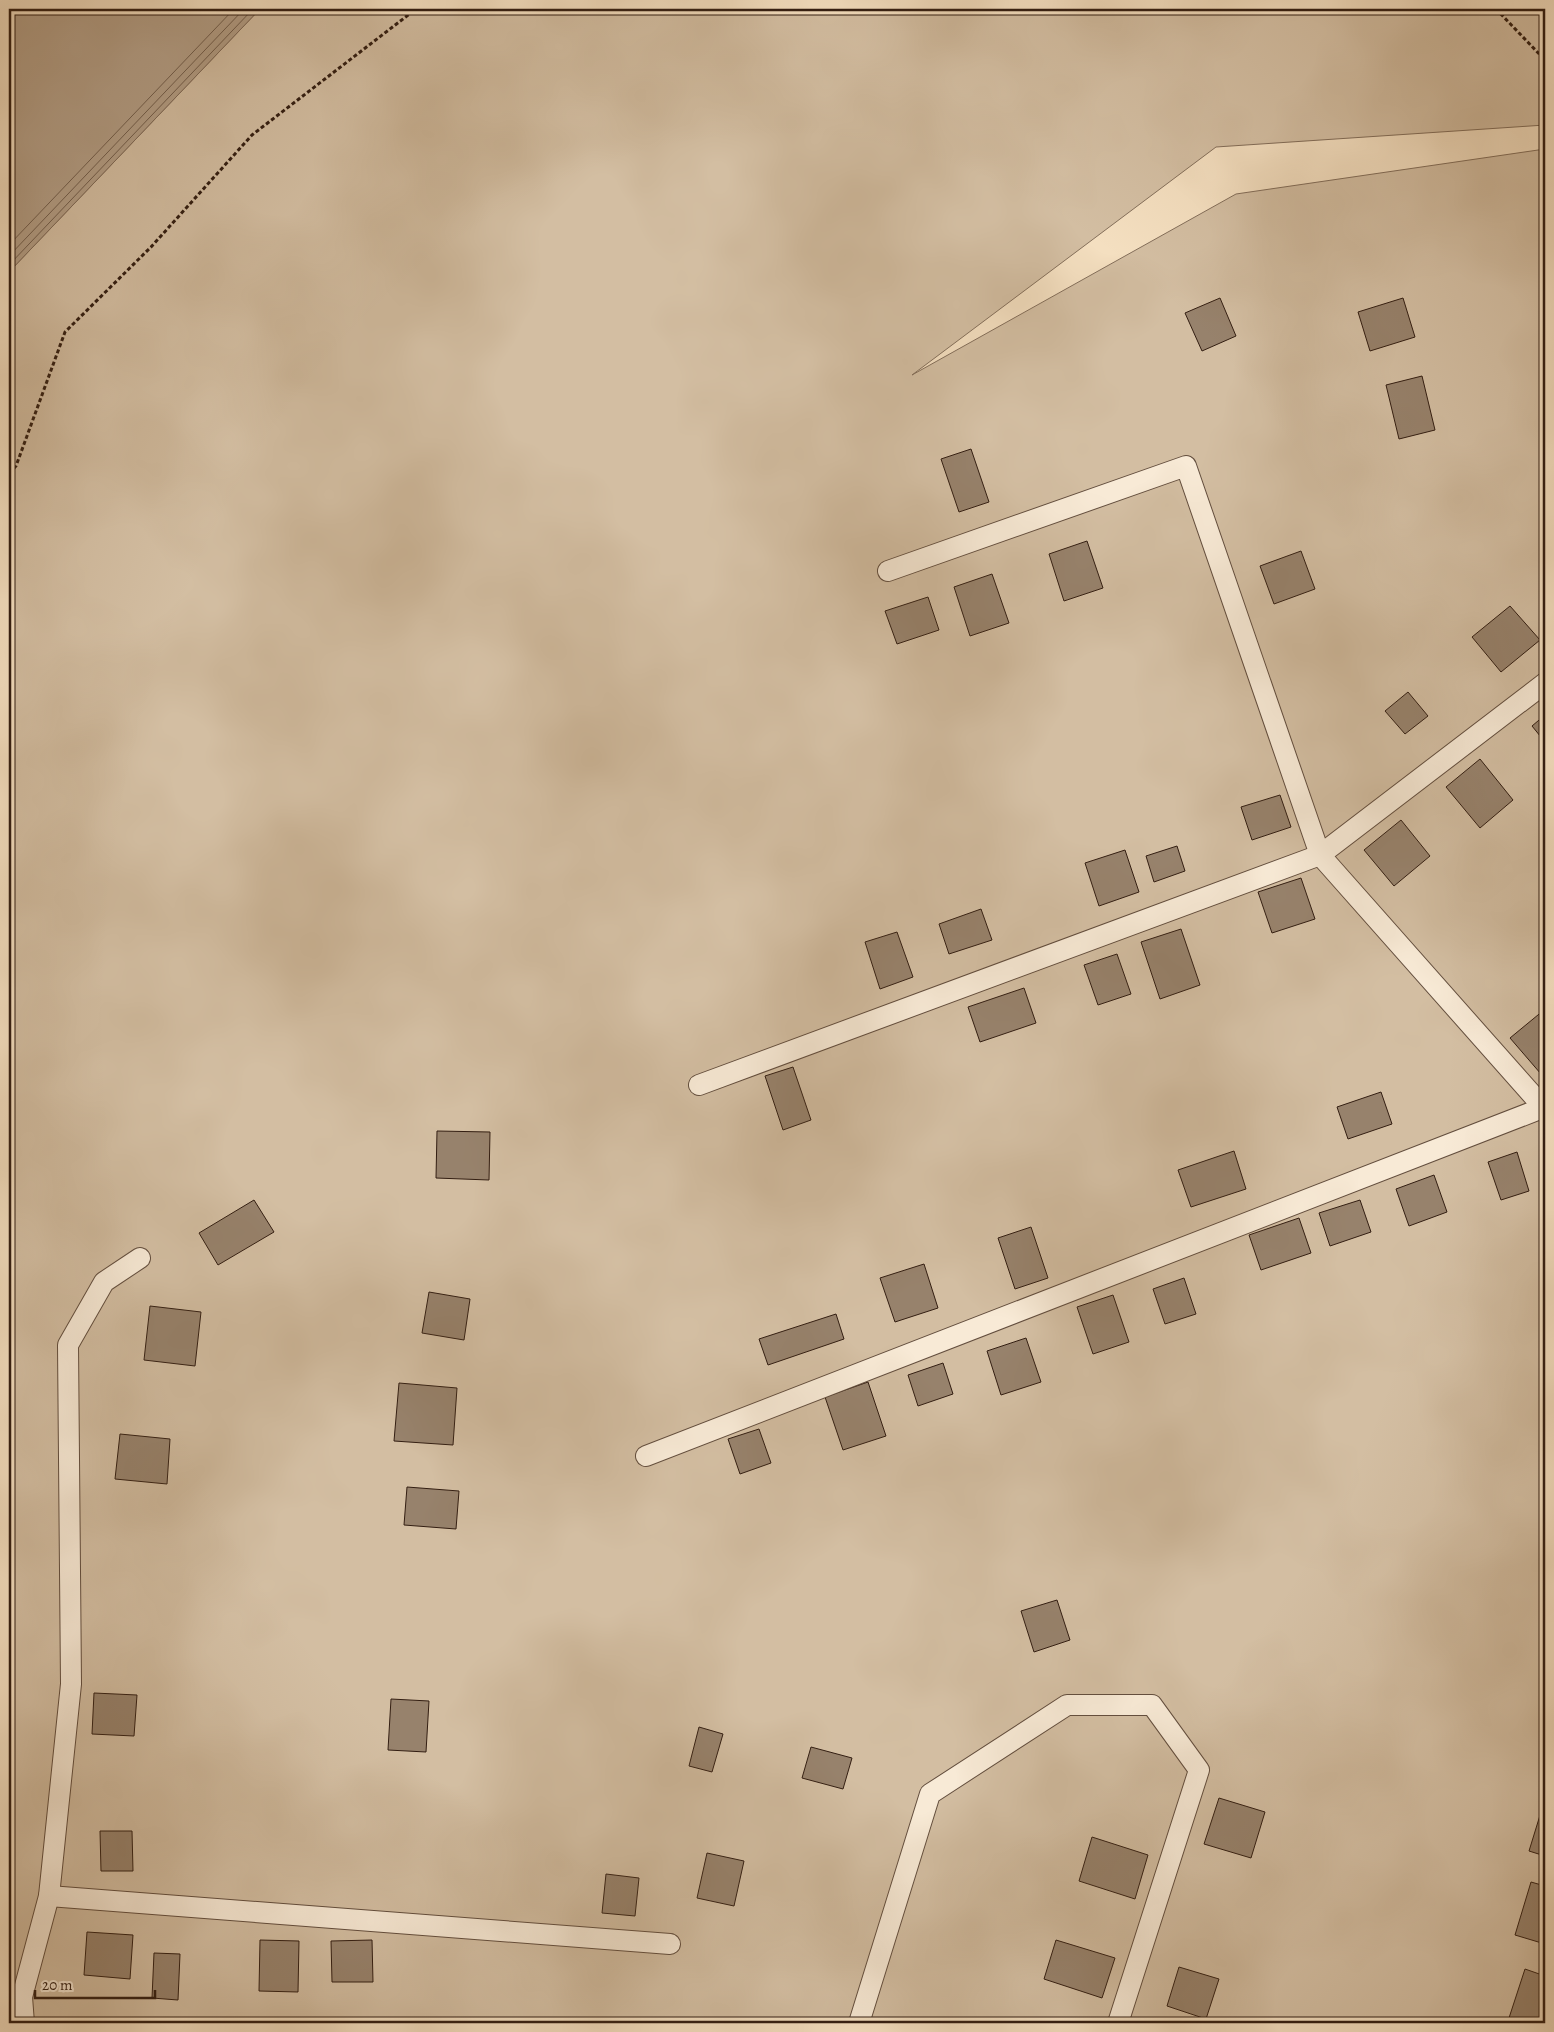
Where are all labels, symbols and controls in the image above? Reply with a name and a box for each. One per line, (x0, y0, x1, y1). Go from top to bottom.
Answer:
scale bar (35, 1967, 155, 1999)
text: 20 m (42, 1975, 73, 1995)

